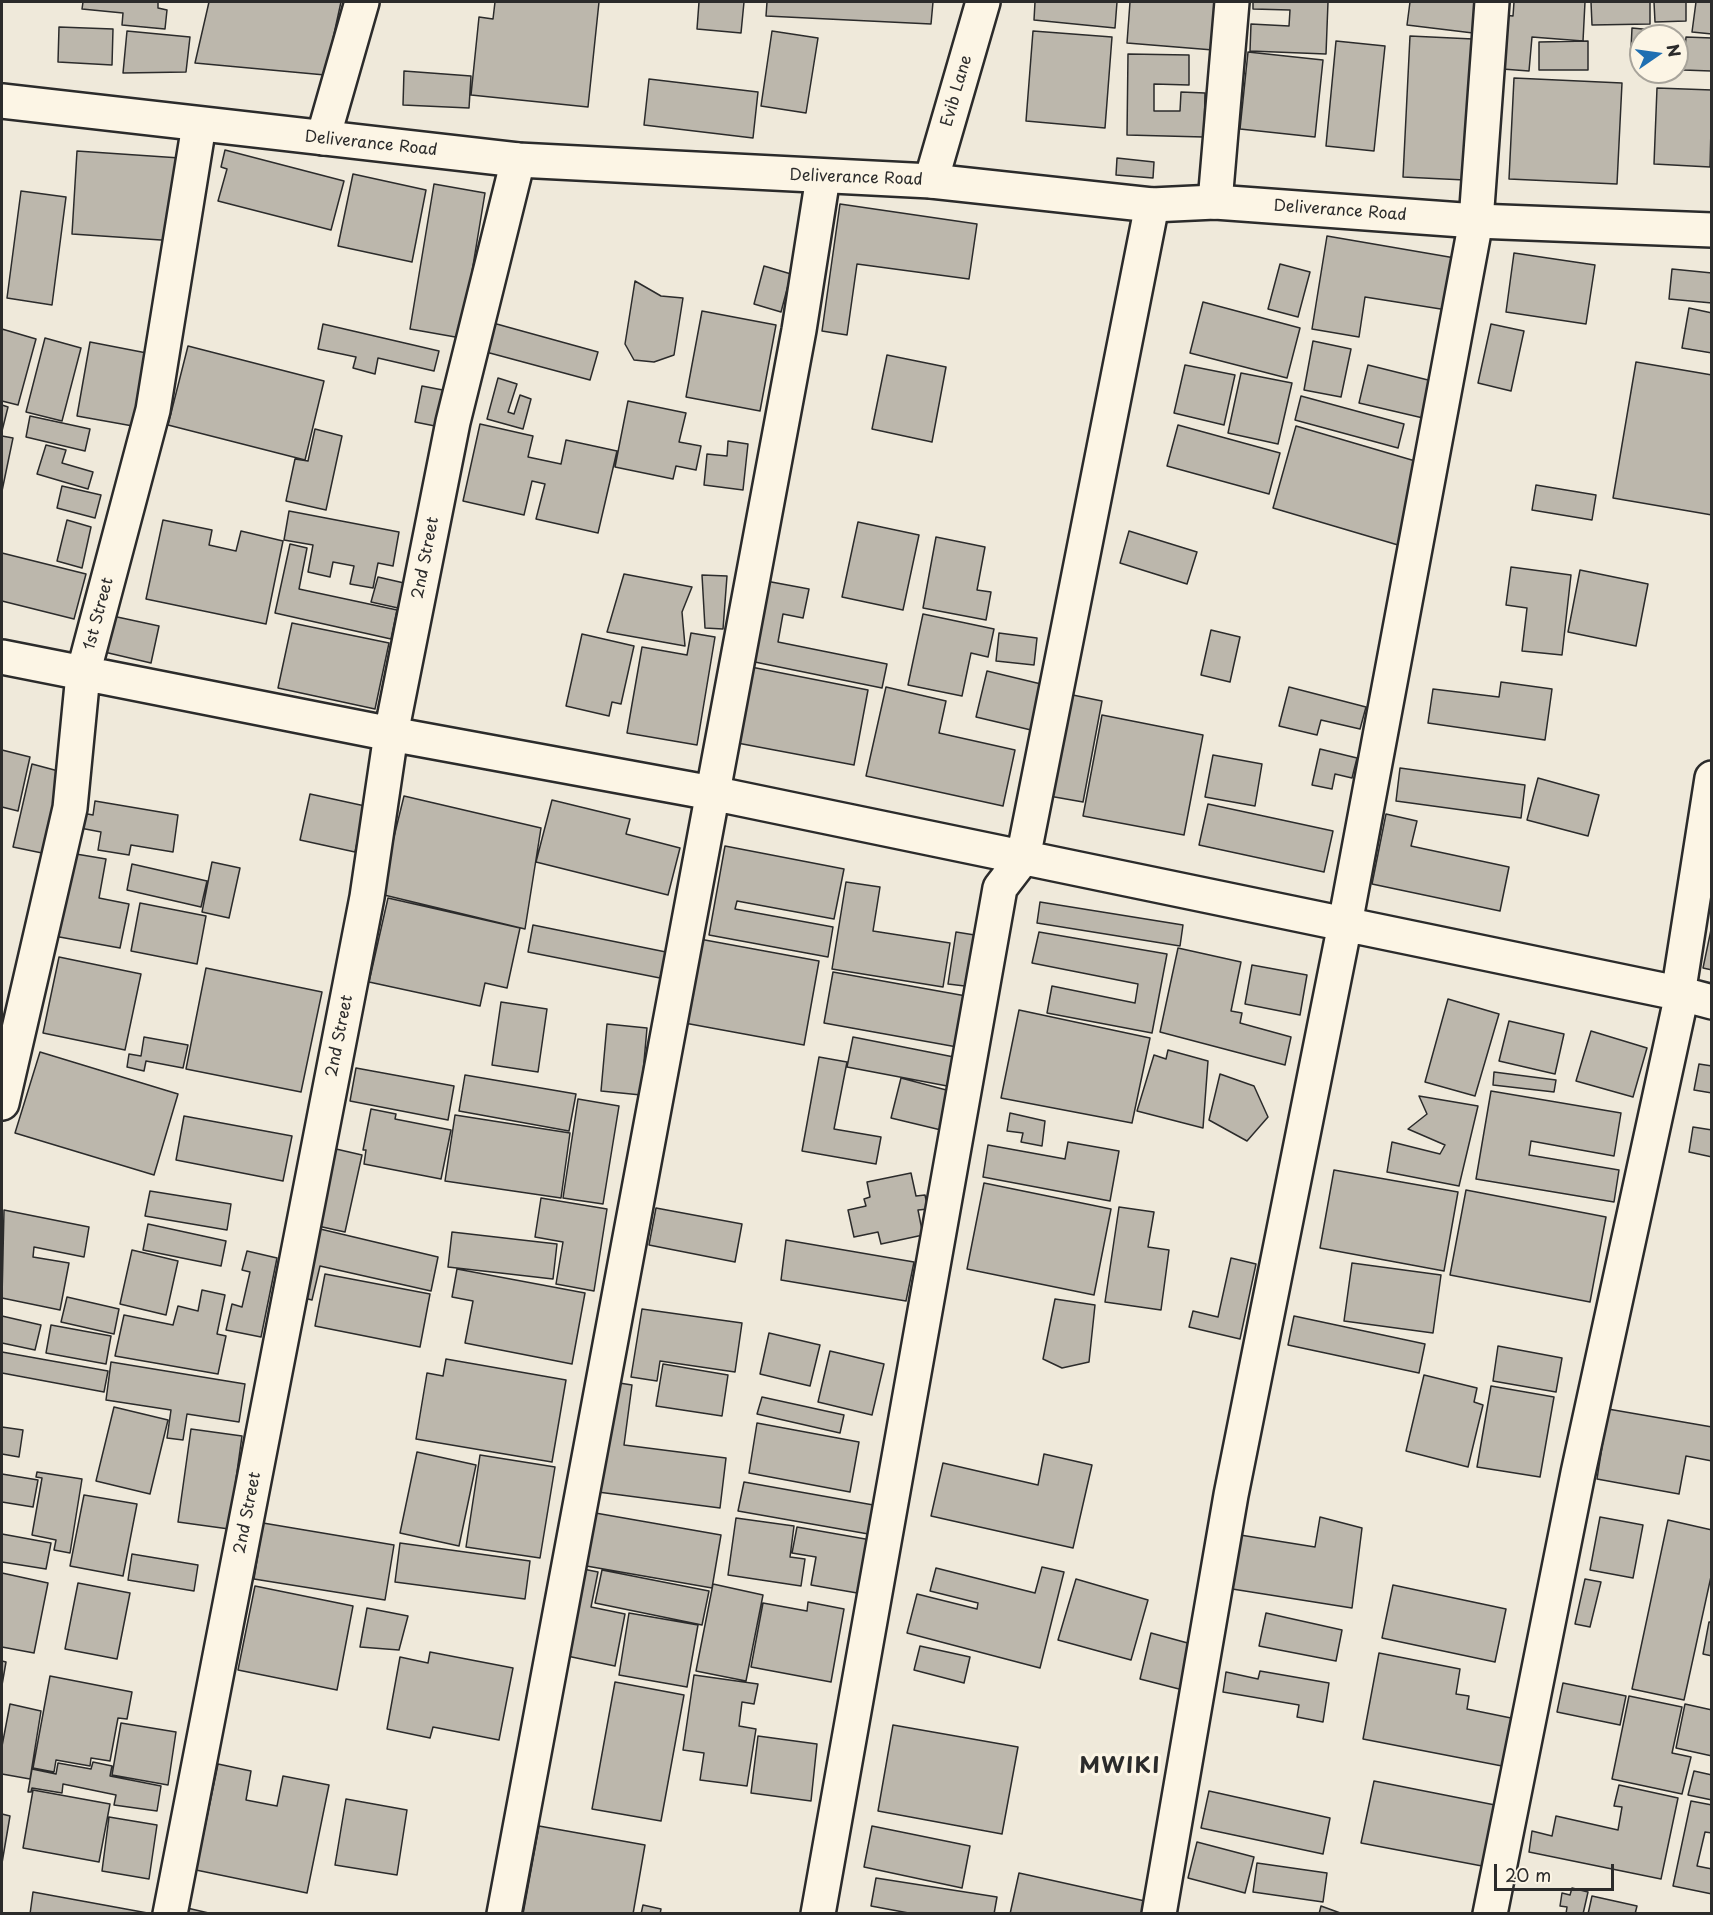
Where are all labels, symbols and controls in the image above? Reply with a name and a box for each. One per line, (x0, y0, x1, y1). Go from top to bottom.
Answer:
north arrow (1629, 24, 1689, 84)
text: N (1661, 42, 1688, 59)
street label: Evib Lane (938, 53, 976, 129)
street label: Deliverance Road (304, 127, 438, 161)
street label: Deliverance Road (789, 166, 923, 190)
street label: Deliverance Road (1273, 197, 1407, 225)
street label: 2nd Street (409, 515, 443, 601)
street label: 1st Street (80, 576, 118, 652)
street label: 2nd Street (323, 993, 357, 1079)
street label: 2nd Street (231, 1470, 265, 1556)
district label: MWIKI (1079, 1754, 1161, 1780)
scale bar (1497, 1852, 1617, 1890)
text: 20 m (1505, 1861, 1551, 1888)

